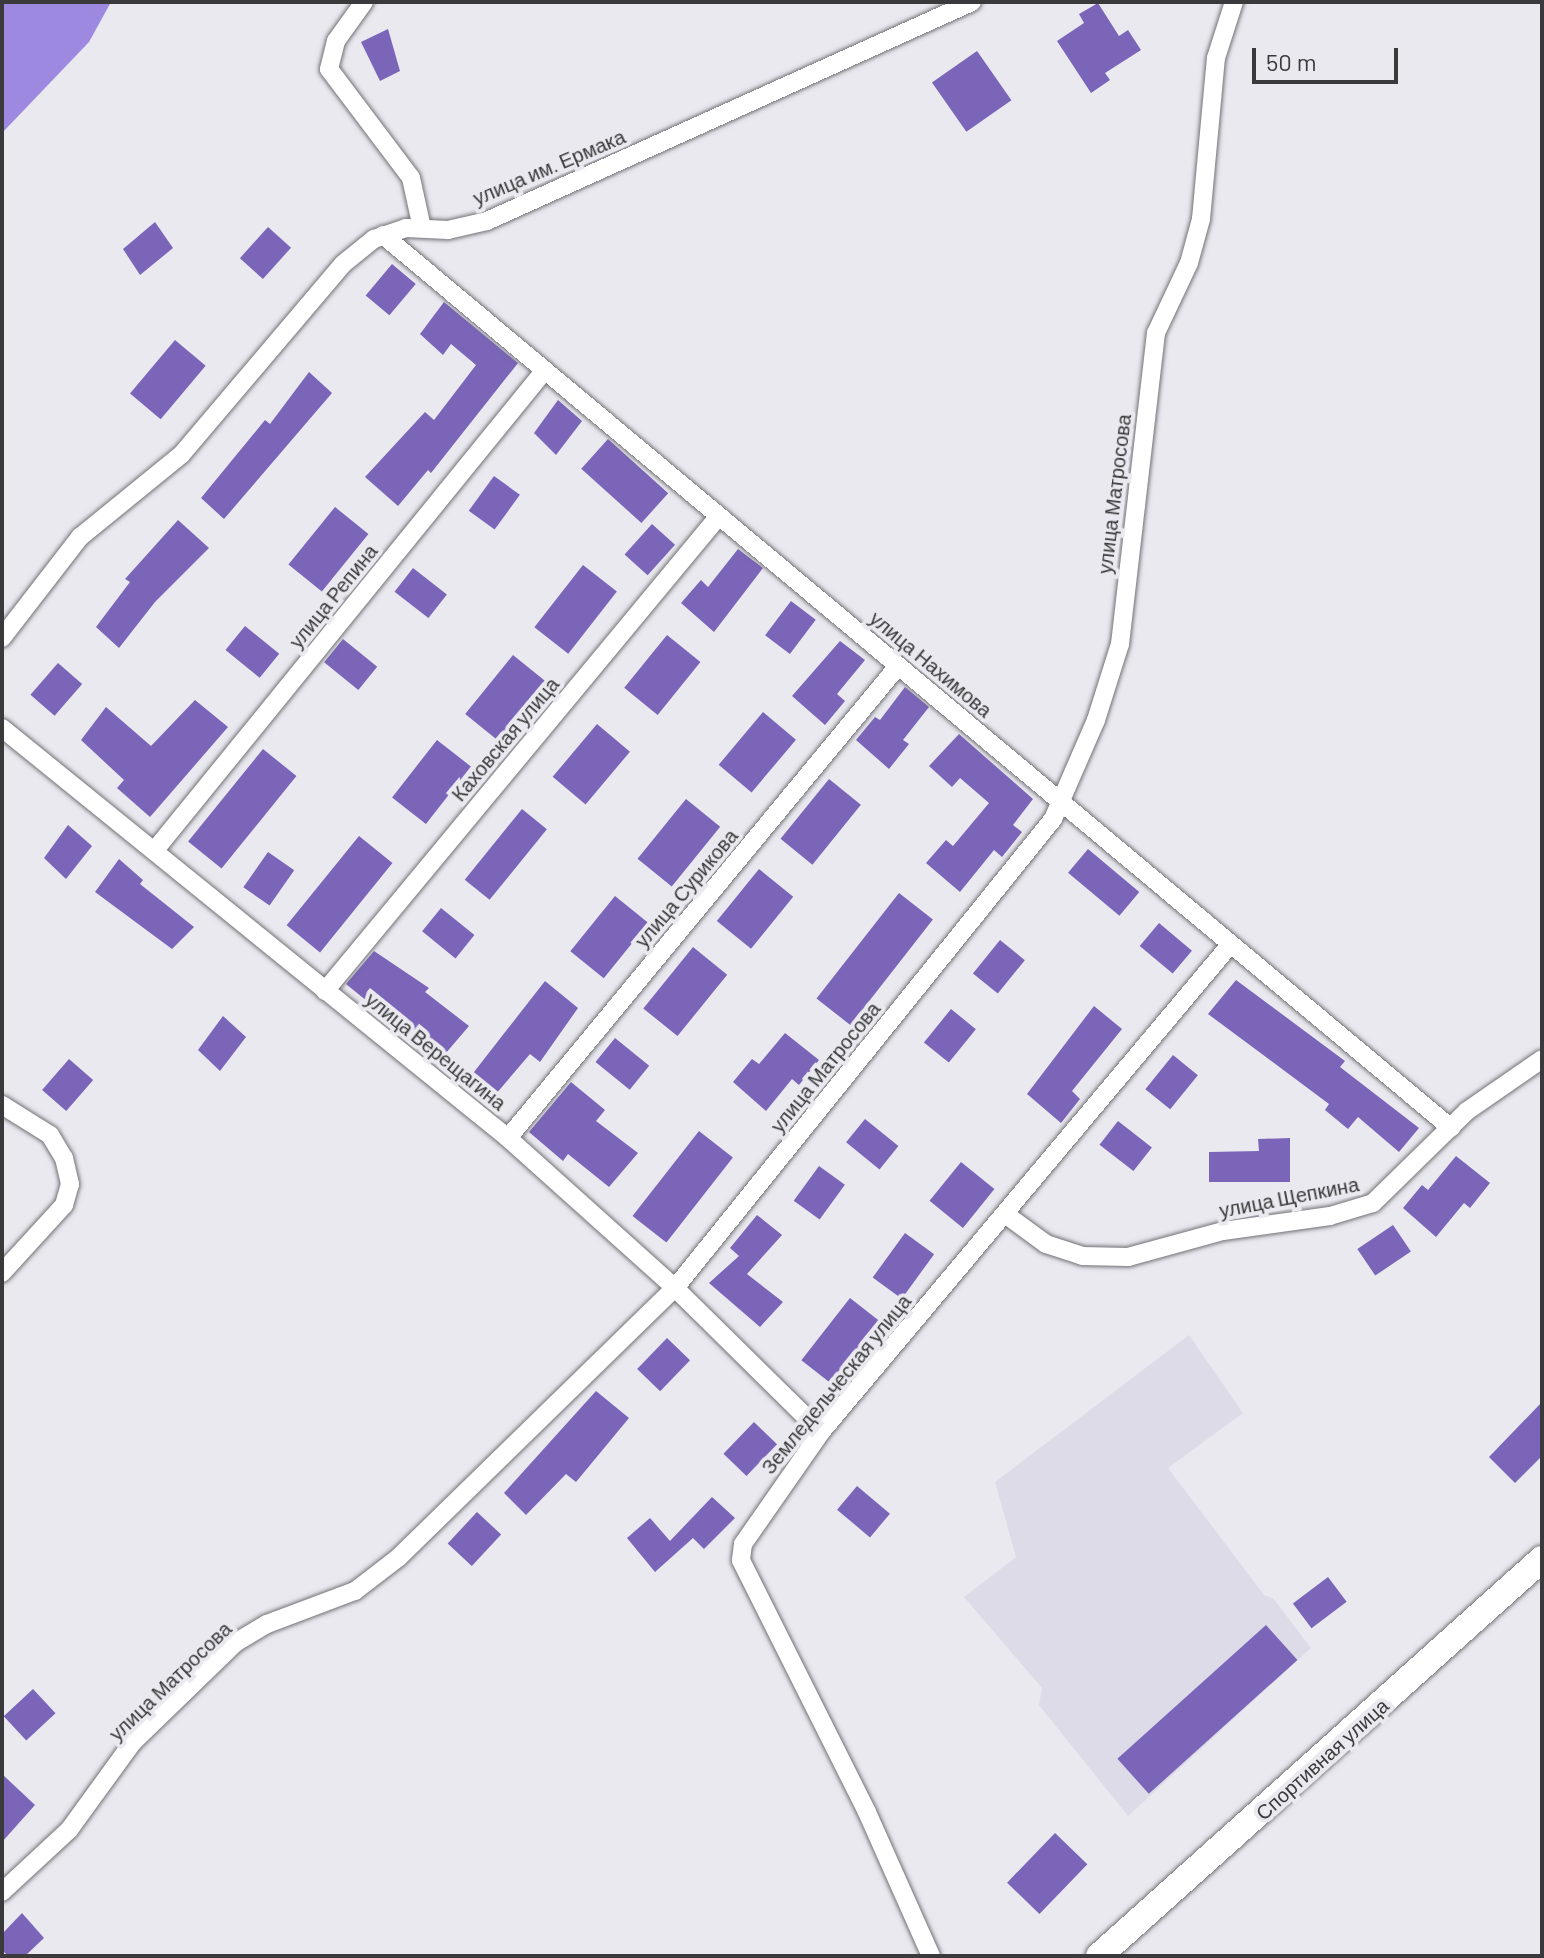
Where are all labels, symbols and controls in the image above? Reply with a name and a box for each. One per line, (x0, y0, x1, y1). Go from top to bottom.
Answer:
scale bar (1256, 32, 1402, 82)
text: 50 m (1266, 47, 1317, 76)
street label: улица им. Ермака (469, 124, 629, 210)
street label: улица Матросова (1092, 413, 1136, 575)
street label: улица Репина (284, 539, 382, 653)
street label: улица Нахимова (865, 606, 997, 722)
street label: Каховская улица (446, 672, 564, 806)
street label: улица Сурикова (630, 824, 742, 952)
street label: улица Верещагина (361, 987, 511, 1115)
street label: улица Матросова (765, 997, 885, 1137)
street label: улица Щепкина (1217, 1172, 1361, 1222)
street label: Земледельческая улица (756, 1289, 916, 1479)
street label: улица Матросова (104, 1617, 236, 1745)
street label: Спортивная улица (1251, 1693, 1393, 1825)

